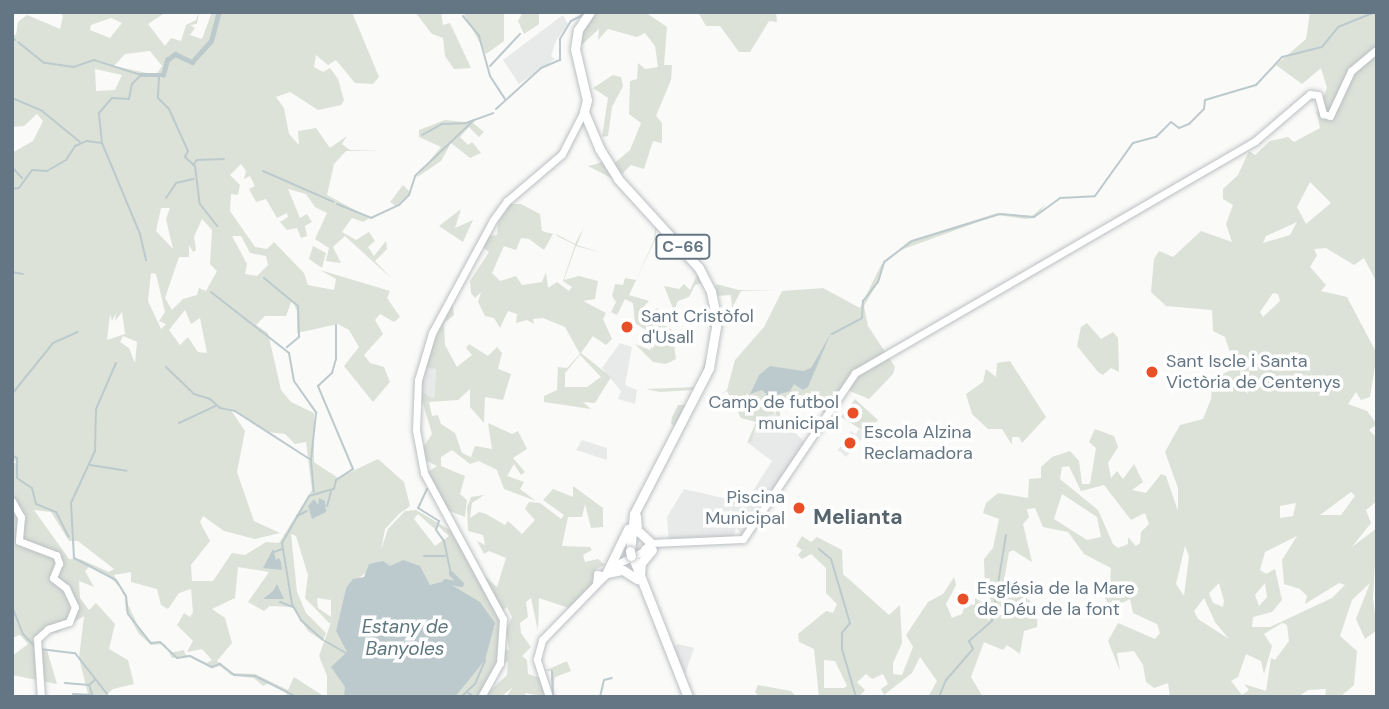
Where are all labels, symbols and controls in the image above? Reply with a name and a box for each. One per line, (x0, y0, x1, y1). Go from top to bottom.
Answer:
road number: C-66 (655, 234, 711, 260)
place label: Sant Cristòfol d'Usall (641, 306, 754, 348)
marker: Sant Cristòfol d'Usall (619, 319, 635, 335)
place label: Sant Iscle i Santa Victòria de Centenys (1166, 351, 1341, 394)
marker: Sant Iscle i Santa Victòria de Centenys (1144, 364, 1160, 380)
place label: Camp de futbol municipal (708, 392, 839, 434)
marker: Camp de futbol municipal (845, 405, 861, 421)
place label: Escola Alzina Reclamadora (864, 422, 973, 464)
marker: Escola Alzina Reclamadora (842, 435, 858, 451)
place label: Piscina Municipal (705, 487, 785, 530)
marker: Piscina Municipal (791, 500, 807, 516)
district label: Melianta (813, 504, 903, 530)
place label: Església de la Mare de Déu de la font (977, 578, 1135, 620)
marker: Església de la Mare de Déu de la font (955, 591, 971, 607)
water label: Estany de Banyoles (362, 616, 448, 660)

